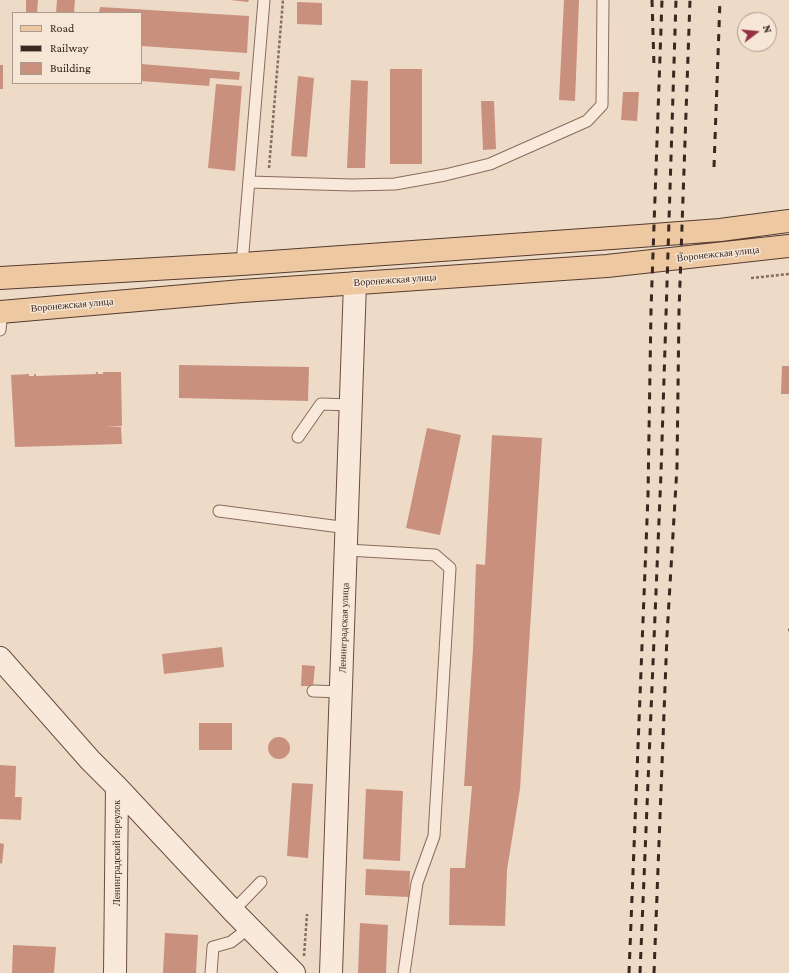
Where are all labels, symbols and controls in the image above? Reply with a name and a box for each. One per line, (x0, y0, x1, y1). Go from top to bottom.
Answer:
legend (12, 12, 142, 84)
north arrow (737, 12, 777, 52)
text: Road (50, 21, 74, 35)
text: N (761, 24, 774, 34)
text: Railway (50, 41, 88, 55)
text: Building (50, 61, 91, 75)
street label: Воронежская улица (676, 244, 760, 264)
street label: Воронежская улица (353, 271, 437, 289)
street label: Воронежская улица (30, 295, 114, 315)
street label: Ленинградская улица (336, 583, 352, 673)
street label: Ленинградский переулок (111, 800, 123, 906)

